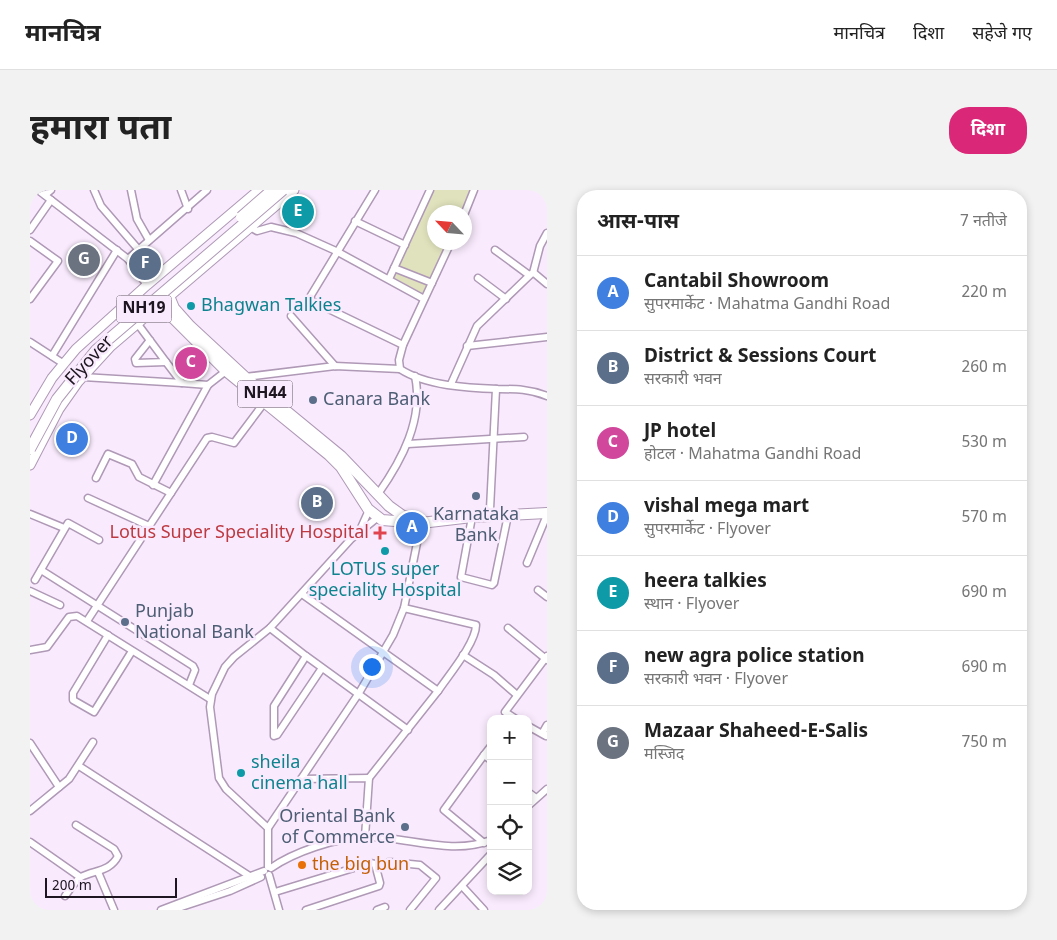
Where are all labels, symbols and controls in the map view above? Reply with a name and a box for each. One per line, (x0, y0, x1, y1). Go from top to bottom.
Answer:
text: मानचित्र (25, 19, 101, 51)
text: मानचित्र (834, 23, 885, 46)
text: दिशा (913, 23, 944, 46)
text: सहेजे गए (972, 23, 1032, 46)
button: दिशा (949, 107, 1027, 154)
text: हमारा पता (30, 108, 171, 153)
pin: E (282, 193, 314, 231)
north arrow (427, 205, 472, 250)
text: आस-पास (597, 209, 679, 237)
text: 7 नतीजे (960, 212, 1007, 233)
pin: G (68, 241, 100, 279)
pin: F (129, 245, 161, 283)
text: Cantabil Showroom (644, 270, 829, 295)
text: A (607, 283, 619, 304)
text: 220 m (961, 283, 1007, 304)
place label: Bhagwan Talkies (201, 295, 341, 318)
text: सुपरमार्केट · Mahatma Gandhi Road (644, 295, 890, 316)
road number: NH19 (116, 296, 172, 322)
marker: Bhagwan Talkies (185, 300, 197, 312)
street label: Flyover (61, 331, 119, 391)
pin: C (175, 344, 207, 382)
text: District & Sessions Court (644, 345, 876, 370)
text: B (608, 358, 618, 379)
text: 260 m (961, 358, 1007, 379)
text: सरकारी भवन (644, 370, 722, 391)
road number: NH44 (238, 380, 292, 408)
place label: Canara Bank (323, 389, 430, 412)
marker: Canara Bank (307, 394, 319, 406)
pin: D (56, 420, 88, 458)
text: JP hotel (644, 420, 716, 445)
text: C (608, 433, 618, 454)
text: 530 m (961, 433, 1007, 454)
text: होटल · Mahatma Gandhi Road (644, 445, 861, 466)
pin: B (301, 484, 333, 522)
marker: Karnataka Bank (470, 490, 482, 502)
text: vishal mega mart (644, 495, 809, 520)
place label: Karnataka Bank (433, 504, 519, 548)
text: D (607, 508, 619, 529)
text: 570 m (961, 508, 1007, 529)
pin: A (396, 509, 428, 547)
text: सुपरमार्केट · Flyover (644, 520, 771, 541)
place label: Lotus Super Speciality Hospital (109, 522, 369, 545)
marker: Lotus Super Speciality Hospital (373, 526, 387, 540)
marker: LOTUS super speciality Hospital (379, 545, 391, 557)
place label: LOTUS super speciality Hospital (309, 559, 461, 603)
text: heera talkies (644, 570, 767, 595)
text: E (609, 583, 617, 604)
text: 690 m (961, 583, 1007, 604)
text: स्थान · Flyover (644, 595, 739, 616)
place label: Punjab National Bank (135, 601, 254, 645)
marker: Punjab National Bank (119, 616, 131, 628)
text: new agra police station (644, 645, 865, 670)
your location (359, 654, 385, 680)
text: F (609, 658, 617, 679)
text: 690 m (961, 658, 1007, 679)
text: सरकारी भवन · Flyover (644, 670, 788, 691)
map controls (487, 715, 532, 895)
button: + (487, 715, 532, 760)
text: Mazaar Shaheed-E-Salis (644, 720, 868, 745)
text: G (607, 733, 619, 754)
text: 750 m (961, 733, 1007, 754)
text: मस्जिद (644, 745, 684, 766)
place label: sheila cinema hall (251, 752, 348, 796)
button: − (487, 760, 532, 805)
marker: sheila cinema hall (235, 767, 247, 779)
button: locate (487, 805, 532, 850)
place label: Oriental Bank of Commerce (279, 806, 395, 850)
marker: Oriental Bank of Commerce (399, 821, 411, 833)
button: layers (487, 850, 532, 895)
place label: the big bun (312, 854, 409, 877)
marker: the big bun (296, 859, 308, 871)
scale bar (45, 875, 178, 898)
text: 200 m (52, 877, 92, 896)

